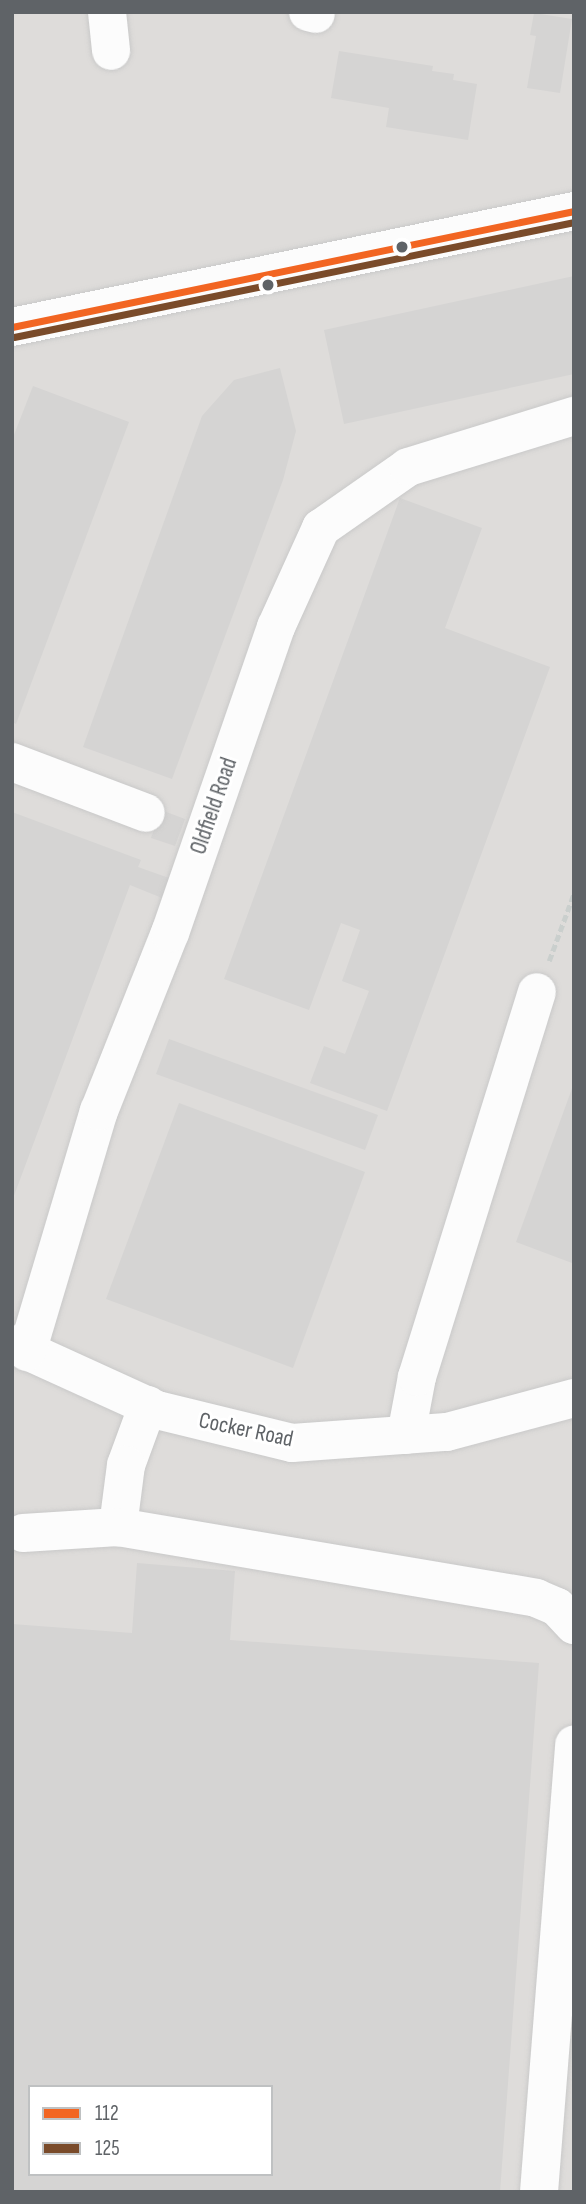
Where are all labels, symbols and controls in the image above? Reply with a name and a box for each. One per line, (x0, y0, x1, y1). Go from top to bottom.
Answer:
unlabelled marker (395, 240, 409, 254)
unlabelled marker (261, 278, 275, 292)
street label: Oldfield Road (185, 754, 243, 858)
street label: Cocker Road (196, 1407, 296, 1453)
legend (28, 2085, 273, 2176)
text: 112 (95, 2101, 119, 2126)
text: 125 (95, 2136, 120, 2161)

